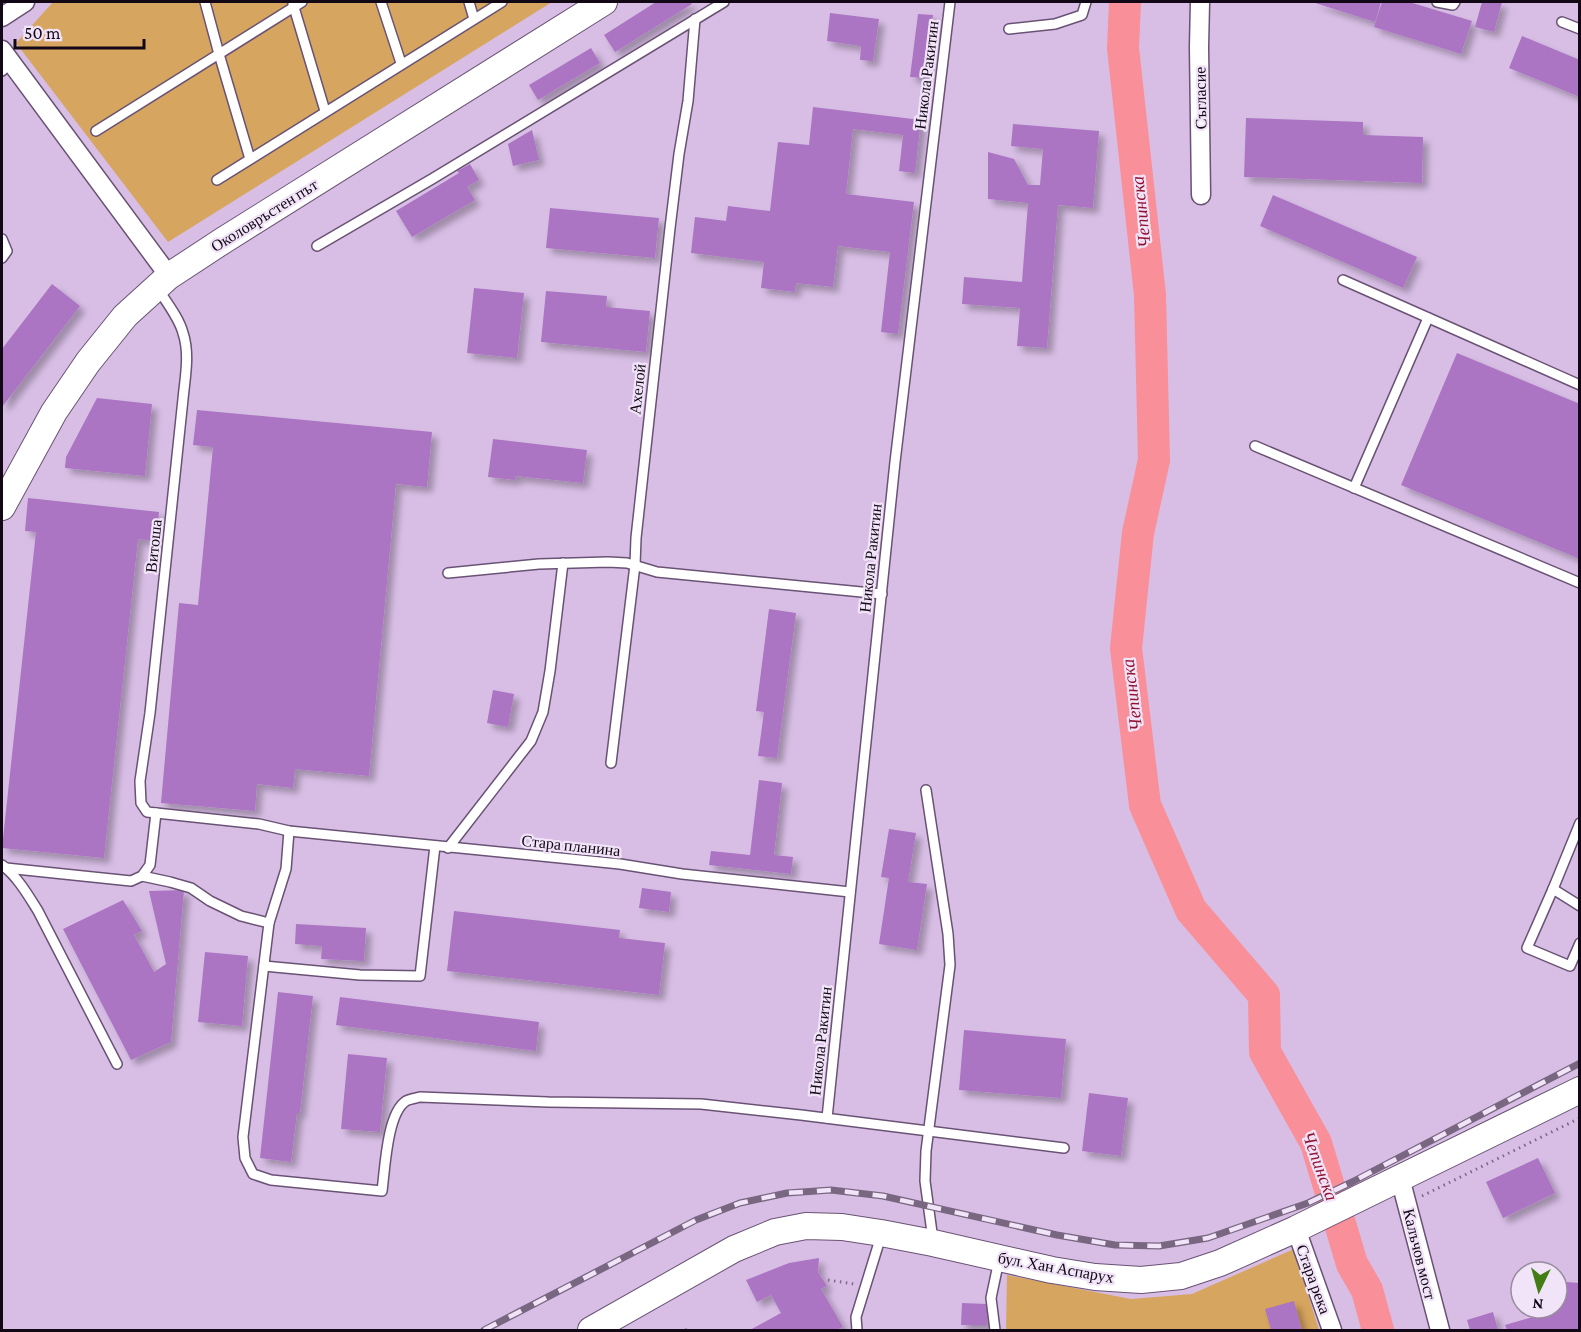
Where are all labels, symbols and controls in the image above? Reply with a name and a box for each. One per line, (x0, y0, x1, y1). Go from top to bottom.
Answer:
scale bar (15, 12, 144, 50)
street label: Никола Ракитин (911, 19, 942, 130)
text: 50 m (24, 23, 61, 43)
street label: Съгласие (1191, 67, 1210, 129)
water label: Чепинска (1127, 175, 1155, 249)
street label: Околовръстен път (208, 176, 321, 256)
street label: Ахелой (626, 362, 649, 415)
street label: Никола Ракитин (856, 502, 885, 613)
street label: Витоша (142, 519, 165, 574)
water label: Чепинска (1118, 658, 1146, 732)
street label: Стара планина (521, 832, 621, 860)
street label: Никола Ракитин (806, 985, 835, 1096)
water label: Чепинска (1298, 1129, 1342, 1203)
street label: Калъчов мост (1400, 1207, 1439, 1301)
street label: Стара река (1292, 1242, 1334, 1317)
street label: бул. Хан Аспарух (996, 1249, 1115, 1287)
north arrow (1509, 1260, 1569, 1320)
text: N (1531, 1295, 1544, 1313)

